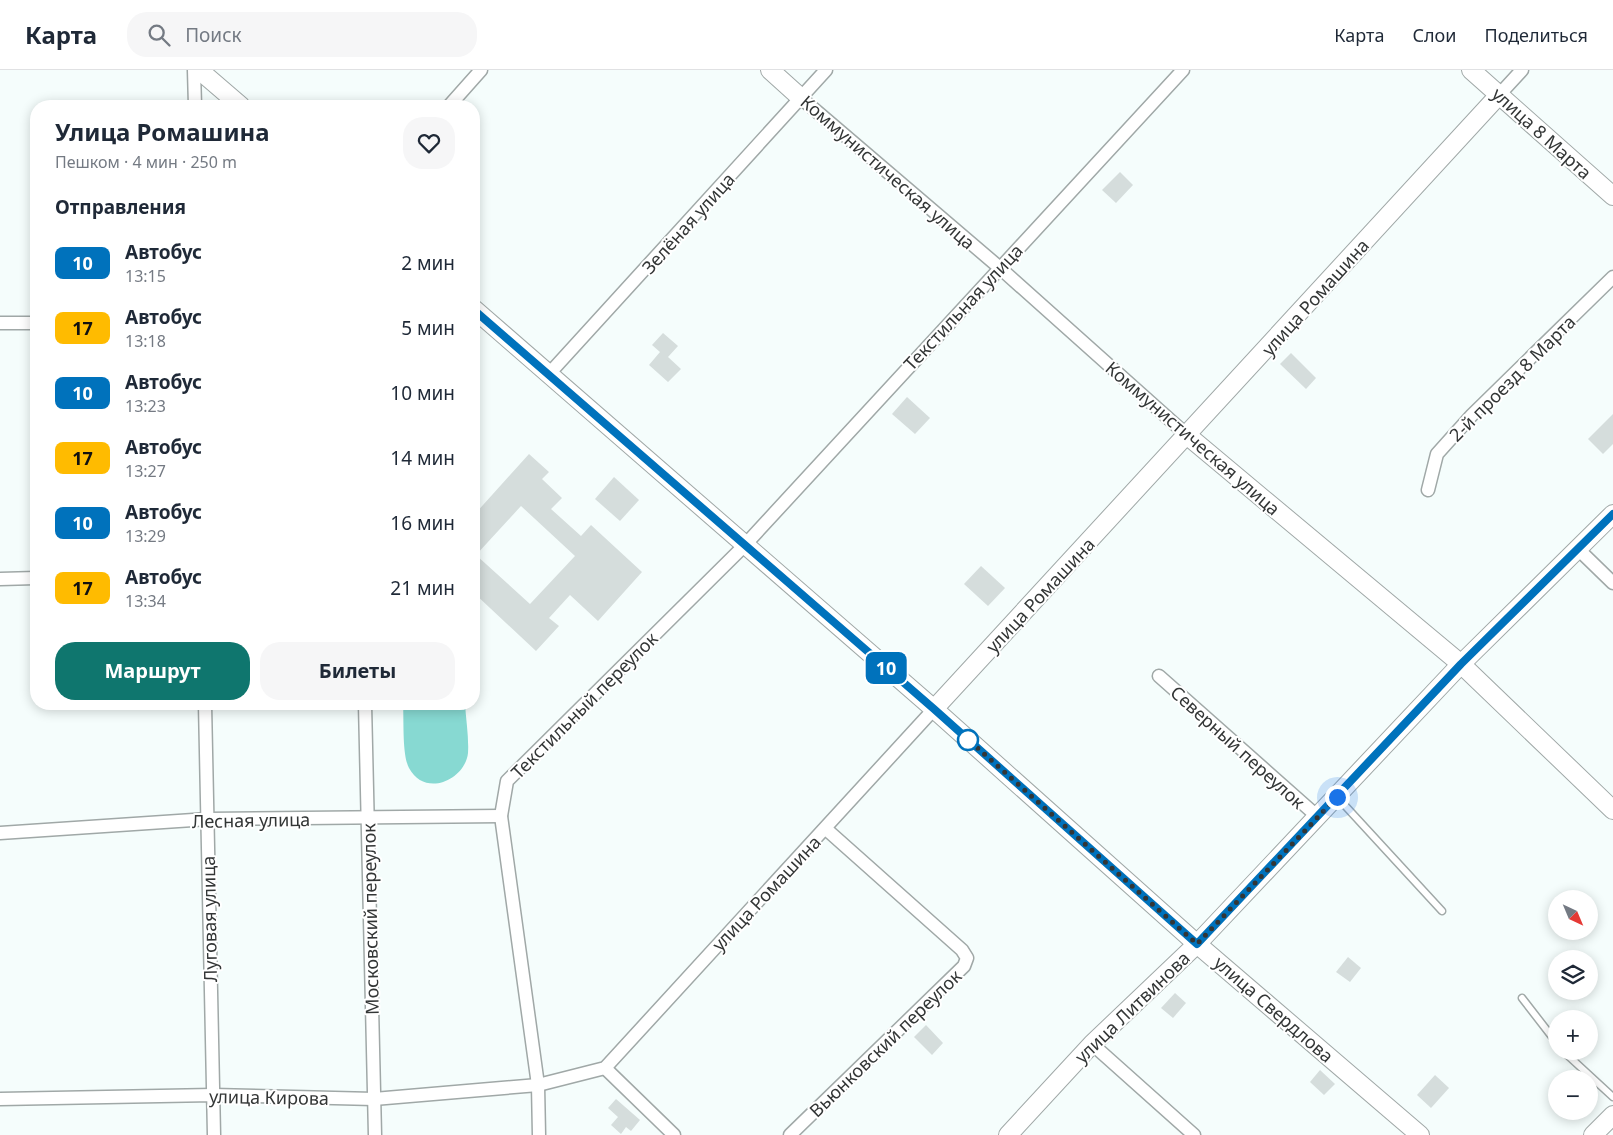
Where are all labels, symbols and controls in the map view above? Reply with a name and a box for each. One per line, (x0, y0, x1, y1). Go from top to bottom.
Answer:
search box (127, 12, 477, 57)
text: Карта (25, 18, 97, 51)
icon: search (145, 21, 173, 49)
text: Поиск (185, 22, 242, 48)
text: Карта (1334, 23, 1384, 47)
text: Слои (1412, 23, 1456, 47)
text: Поделиться (1484, 23, 1588, 47)
street label: улица 8 Марта (1487, 82, 1597, 184)
street label: Коммунистическая улица (796, 90, 980, 254)
text: Улица Ромашина (55, 115, 270, 148)
button: heart (403, 117, 455, 169)
text: Пешком · 4 мин · 250 m (55, 151, 237, 173)
street label: Зелёная улица (636, 167, 740, 279)
text: Отправления (55, 194, 186, 220)
street label: улица Ромашина (1256, 234, 1374, 360)
text: Автобус (125, 239, 202, 265)
street label: Текстильная улица (898, 239, 1028, 375)
text: 2 мин (401, 250, 455, 276)
text: 10 (72, 251, 93, 275)
text: 13:15 (125, 265, 166, 287)
text: Автобус (125, 304, 202, 330)
street label: 2-й проезд 8 Марта (1444, 310, 1580, 446)
text: 5 мин (401, 315, 455, 341)
text: 17 (72, 316, 93, 340)
text: 13:18 (125, 330, 166, 352)
street label: Коммунистическая улица (1101, 356, 1285, 520)
text: Автобус (125, 369, 202, 395)
text: 10 мин (390, 380, 455, 406)
text: 10 (72, 381, 93, 405)
text: 13:23 (125, 395, 166, 417)
text: Автобус (125, 434, 202, 460)
text: 14 мин (390, 445, 455, 471)
text: 17 (72, 446, 93, 470)
text: 13:27 (125, 460, 166, 482)
text: Автобус (125, 499, 202, 525)
text: 16 мин (390, 510, 455, 536)
text: 10 (72, 511, 93, 535)
text: 13:29 (125, 525, 166, 547)
street label: улица Ромашина (980, 532, 1100, 658)
text: Автобус (125, 564, 202, 590)
text: 21 мин (390, 575, 455, 601)
text: 17 (72, 576, 93, 600)
text: 13:34 (125, 590, 166, 612)
street label: Текстильный переулок (506, 626, 663, 783)
button: Маршрут (55, 642, 250, 700)
button: Билеты (260, 642, 455, 700)
line badge: 10 (864, 652, 908, 684)
text: 10 (876, 656, 896, 680)
street label: Северный переулок (1166, 680, 1311, 814)
unlabelled marker (957, 729, 979, 751)
your location (1325, 785, 1350, 810)
street label: Лесная улица (192, 807, 310, 833)
street label: Московский переулок (356, 823, 384, 1015)
street label: улица Ромашина (706, 830, 826, 956)
street label: Луговая улица (196, 856, 222, 982)
north arrow (1548, 890, 1598, 940)
map controls (1548, 890, 1598, 1120)
street label: улица Литвинова (1069, 946, 1195, 1068)
street label: улица Свердлова (1209, 950, 1339, 1068)
button: layers (1548, 950, 1598, 1000)
street label: Вьюнковский переулок (804, 964, 967, 1122)
button: + (1548, 1010, 1598, 1060)
button: − (1548, 1070, 1598, 1120)
street label: улица Кирова (209, 1084, 329, 1110)

